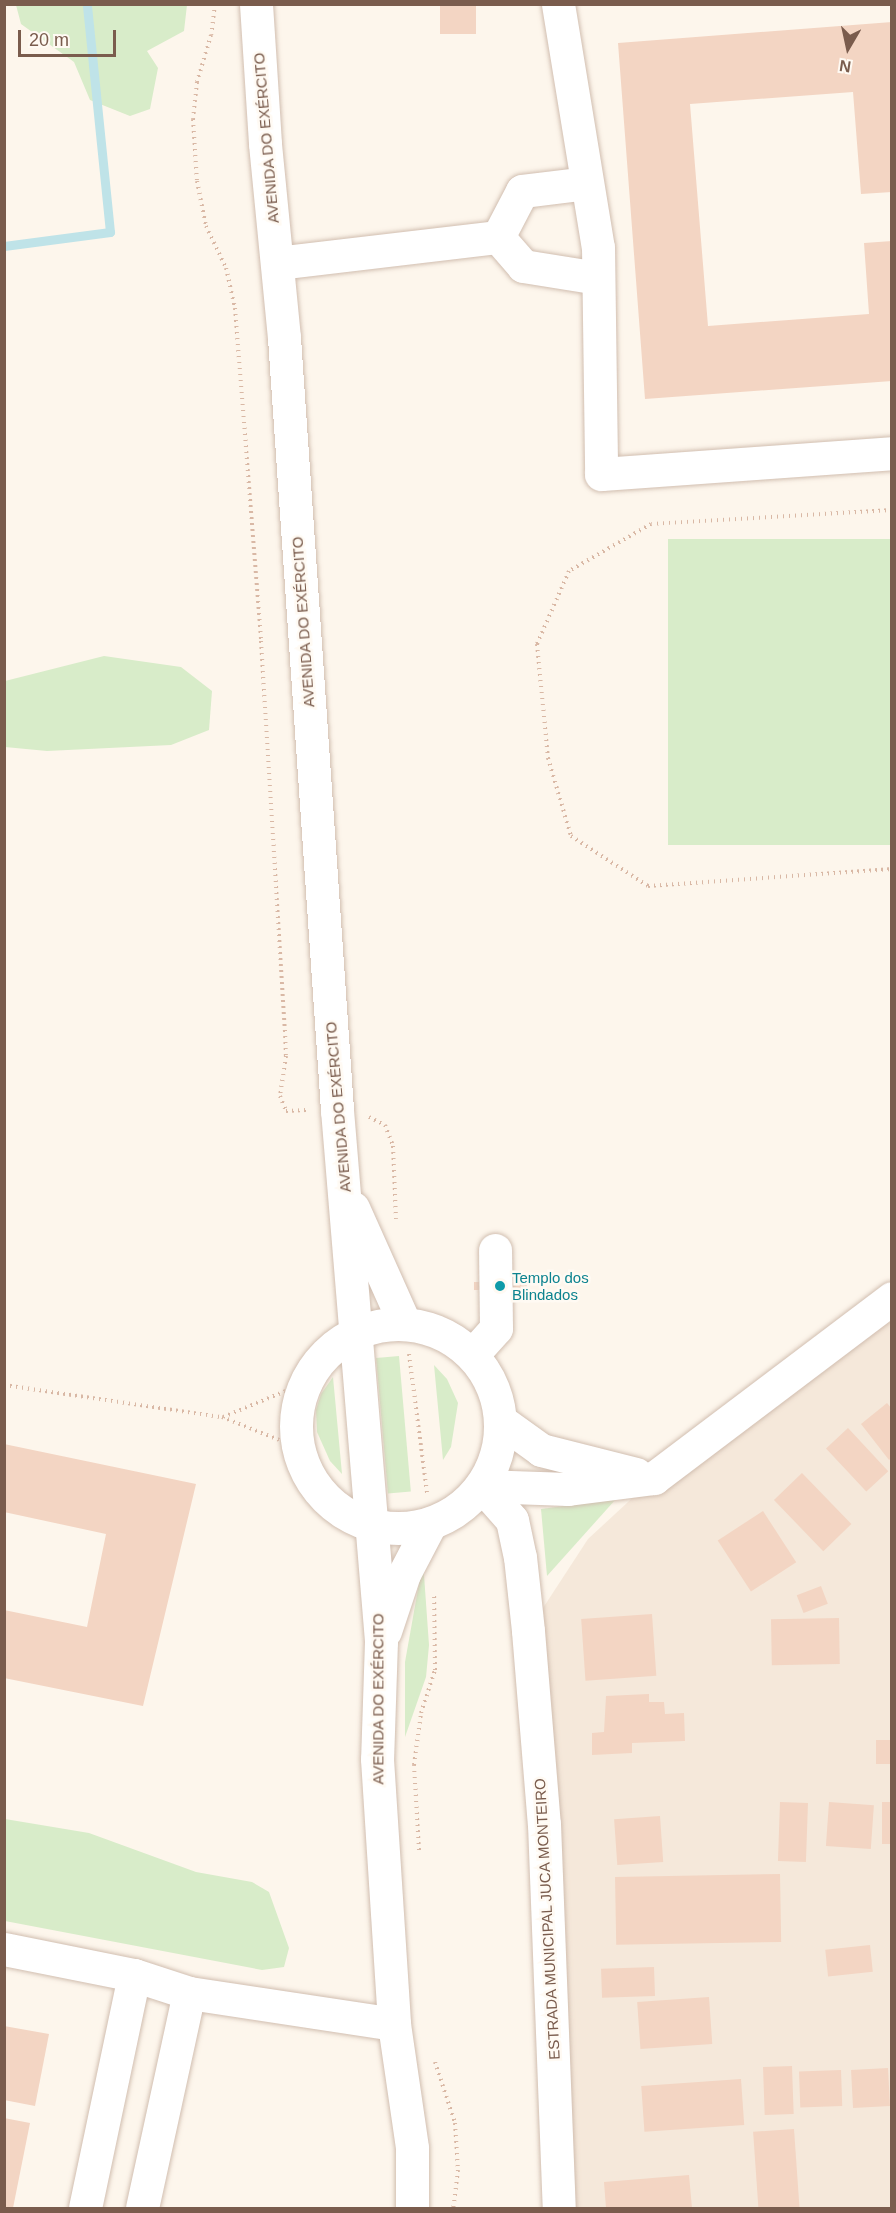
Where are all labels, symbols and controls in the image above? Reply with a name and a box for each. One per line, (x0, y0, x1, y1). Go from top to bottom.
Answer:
scale bar (21, 18, 118, 56)
north arrow (818, 18, 878, 78)
text: 20 m (29, 30, 69, 50)
street label: AVENIDA DO EXÉRCITO (250, 52, 282, 224)
text: N (838, 57, 852, 76)
street label: AVENIDA DO EXÉRCITO (288, 536, 318, 708)
street label: AVENIDA DO EXÉRCITO (322, 1021, 354, 1193)
place label: Templo dos Blindados (512, 1268, 589, 1303)
marker: Templo dos Blindados (493, 1279, 507, 1293)
street label: AVENIDA DO EXÉRCITO (369, 1613, 387, 1785)
street label: ESTRADA MUNICIPAL JUCA MONTEIRO (531, 1777, 563, 2061)

